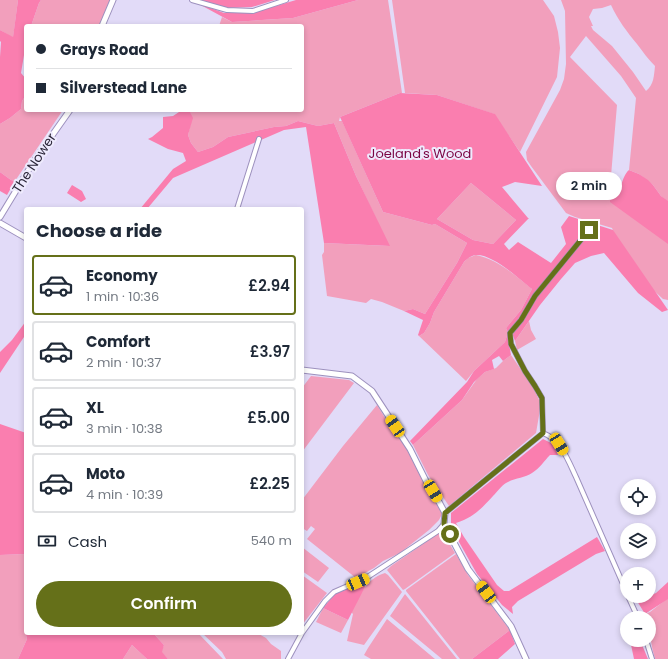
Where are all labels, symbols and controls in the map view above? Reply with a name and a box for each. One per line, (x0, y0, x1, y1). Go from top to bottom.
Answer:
text: Grays Road (60, 39, 149, 60)
text: Silverstead Lane (60, 77, 187, 98)
street label: The Nower (8, 129, 61, 197)
park label: Joeland's Wood (369, 144, 471, 163)
callout: 2 min (556, 172, 622, 200)
text: 2 min (571, 176, 607, 195)
text: Choose a ride (36, 218, 162, 243)
route end (580, 221, 598, 239)
text: Economy (86, 265, 158, 286)
icon: car (38, 267, 74, 303)
text: £2.94 (248, 275, 290, 296)
text: 1 min · 10:36 (86, 287, 159, 306)
text: Comfort (86, 331, 150, 352)
icon: car (38, 333, 74, 369)
text: £3.97 (250, 341, 290, 362)
text: 2 min · 10:37 (86, 353, 161, 372)
text: XL (86, 397, 104, 418)
icon: car (38, 399, 74, 435)
text: £5.00 (247, 407, 290, 428)
car (383, 413, 407, 439)
text: 3 min · 10:38 (86, 419, 163, 438)
car (548, 431, 570, 457)
text: Moto (86, 463, 125, 484)
icon: car (38, 465, 74, 501)
text: £2.25 (249, 473, 290, 494)
car (422, 478, 444, 504)
map controls (620, 479, 656, 647)
button: locate (620, 479, 656, 515)
text: 4 min · 10:39 (86, 485, 163, 504)
button: layers (620, 523, 656, 559)
route start (441, 525, 459, 543)
icon: cash (36, 530, 58, 552)
text: Cash (68, 531, 107, 552)
text: 540 m (251, 531, 292, 550)
button: + (620, 567, 656, 603)
car (345, 572, 371, 592)
car (474, 579, 498, 605)
button: Confirm (36, 581, 292, 627)
button: − (620, 611, 656, 647)

